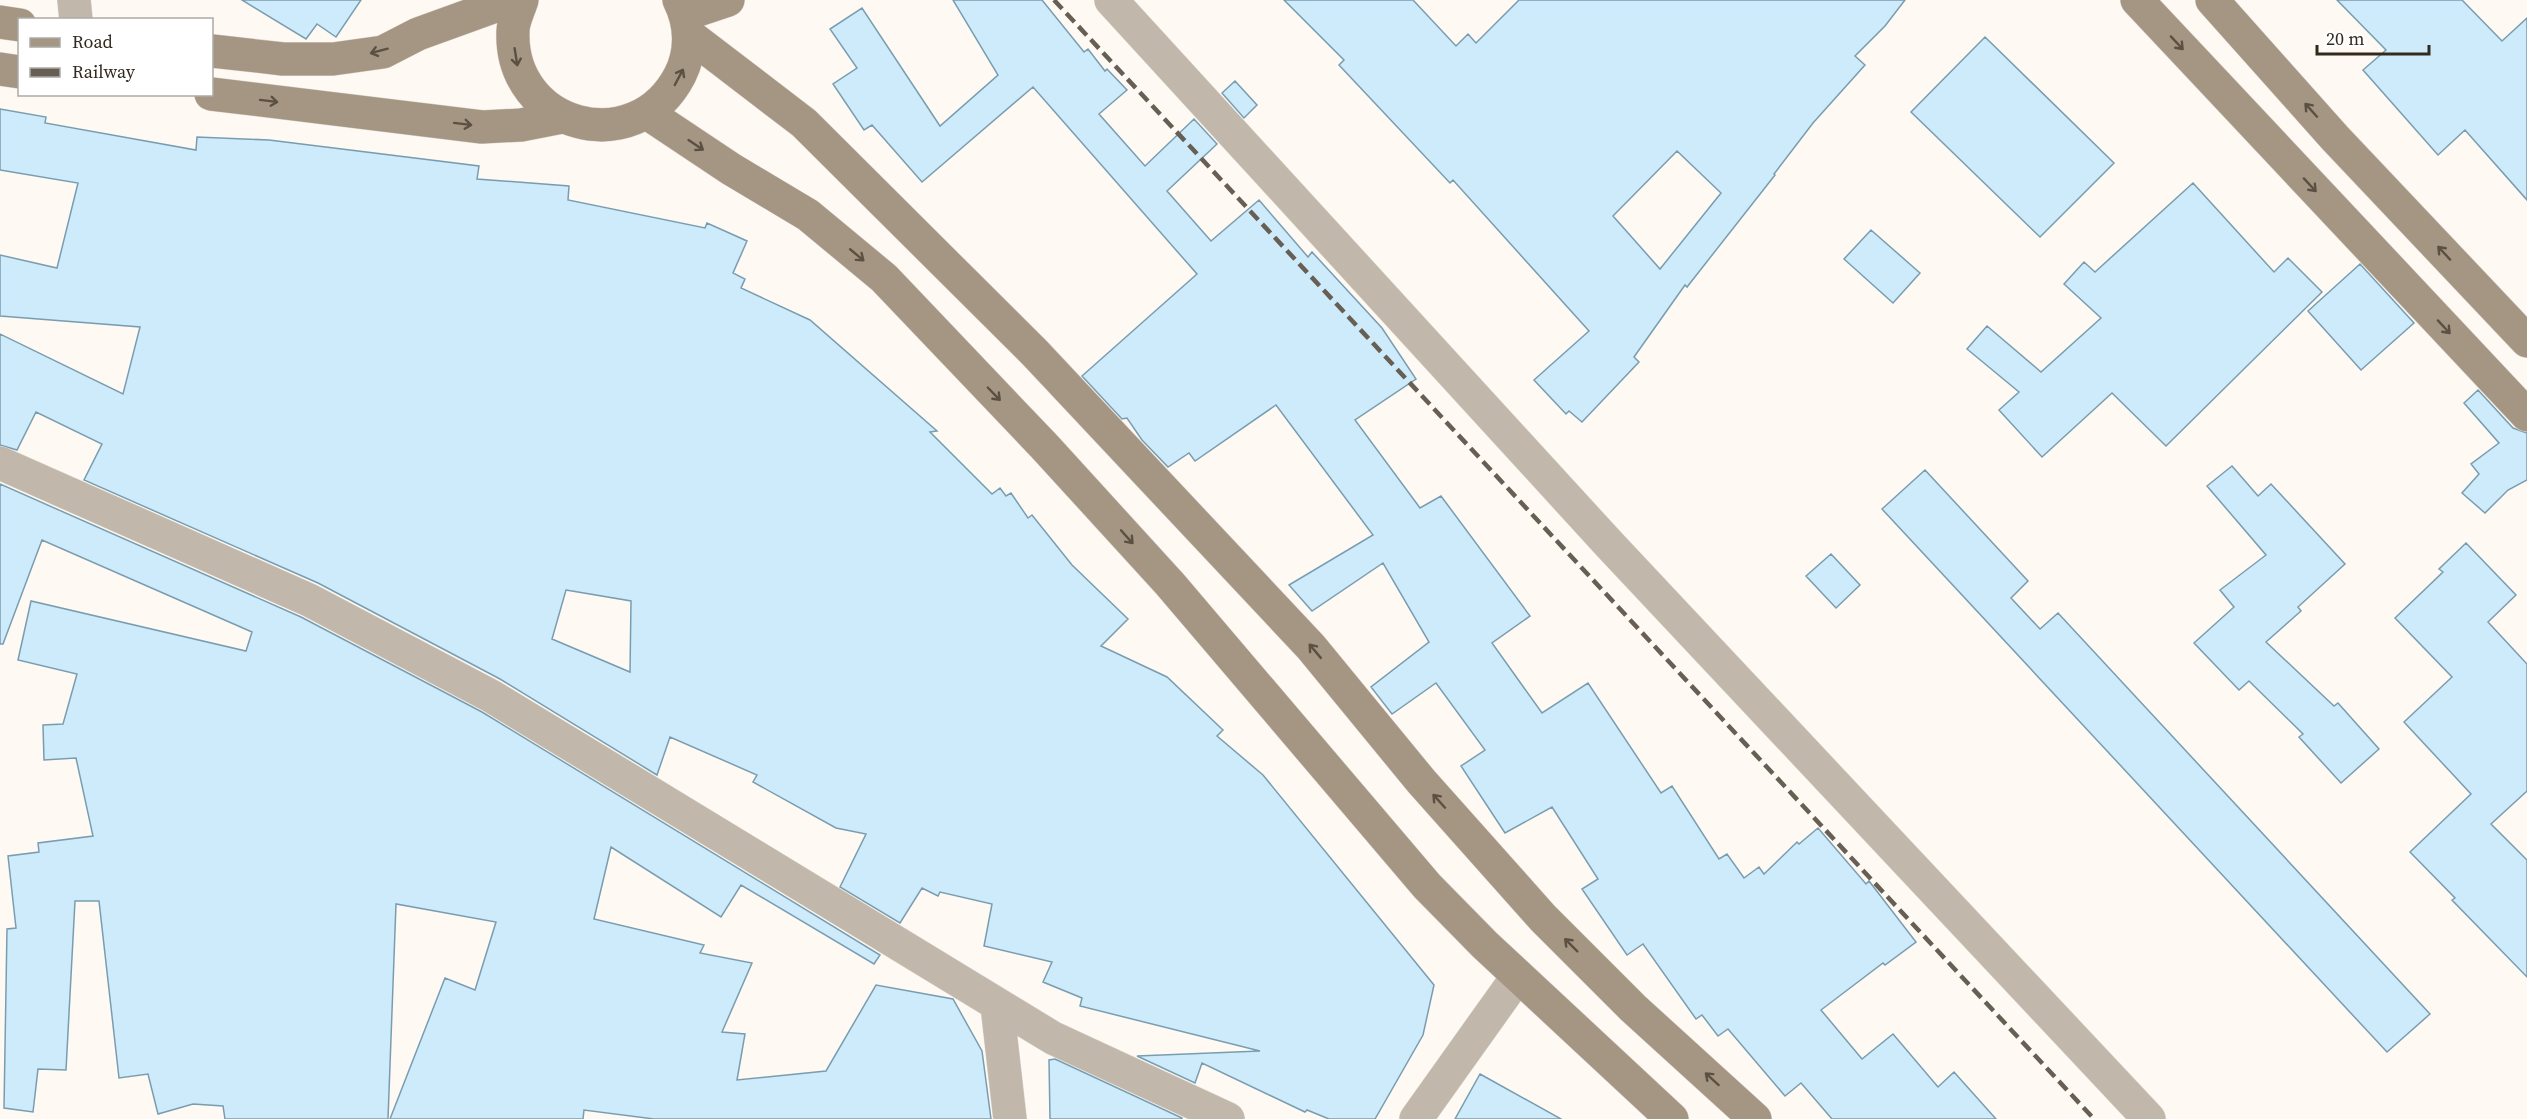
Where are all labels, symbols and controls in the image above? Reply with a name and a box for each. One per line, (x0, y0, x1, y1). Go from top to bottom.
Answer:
legend (18, 18, 213, 96)
scale bar (2317, 18, 2430, 56)
text: 20 m (2326, 26, 2364, 51)
text: Road (72, 29, 113, 54)
one-way arrow (2169, 35, 2184, 50)
one-way arrow (370, 46, 389, 57)
one-way arrow (511, 47, 522, 66)
text: Railway (72, 59, 136, 84)
one-way arrow (674, 68, 685, 86)
one-way arrow (259, 96, 279, 107)
one-way arrow (2304, 103, 2318, 118)
one-way arrow (452, 119, 472, 130)
one-way arrow (687, 140, 704, 152)
one-way arrow (2303, 177, 2318, 192)
one-way arrow (2436, 245, 2451, 260)
one-way arrow (849, 249, 865, 262)
one-way arrow (2437, 319, 2451, 334)
one-way arrow (987, 386, 1001, 401)
one-way arrow (1120, 529, 1134, 544)
one-way arrow (1308, 643, 1321, 659)
one-way arrow (1432, 794, 1446, 809)
one-way arrow (1563, 938, 1578, 953)
one-way arrow (1705, 1072, 1720, 1086)

